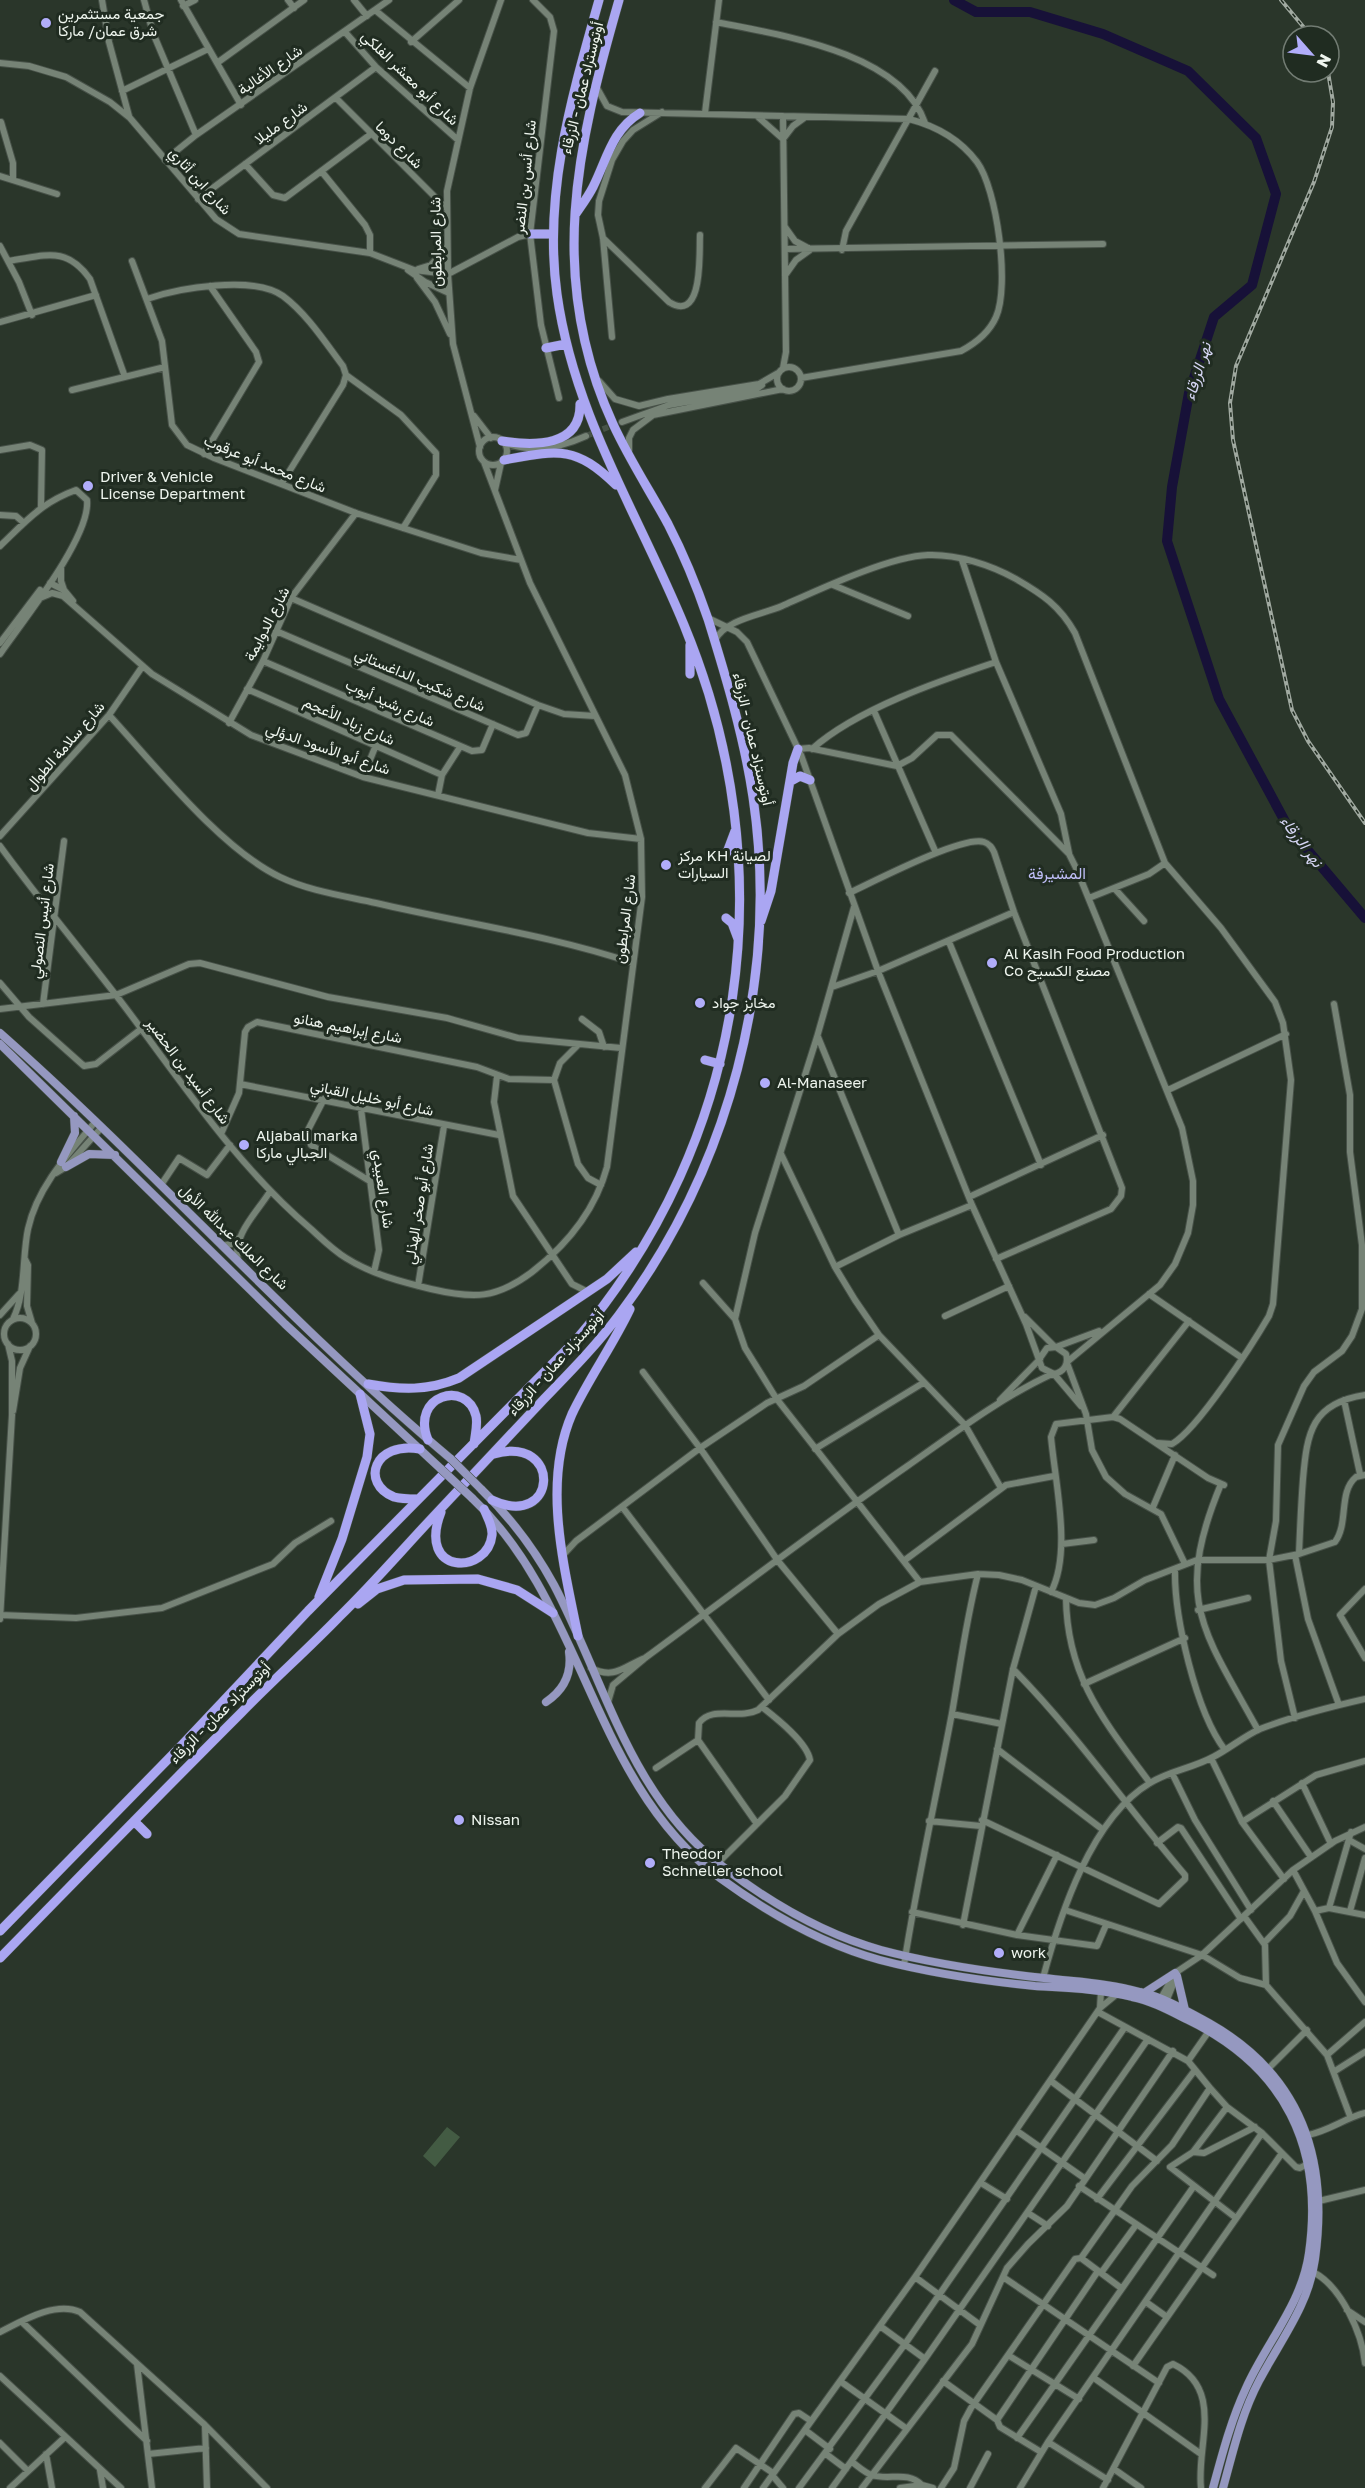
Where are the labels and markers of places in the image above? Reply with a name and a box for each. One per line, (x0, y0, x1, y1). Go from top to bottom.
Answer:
place label: جمعية مستثمرين شرق عمان/ ماركا (58, 4, 164, 40)
marker: جمعية مستثمرين شرق عمان/ ماركا (39, 16, 53, 30)
place label: Driver & Vehicle License Department (100, 467, 245, 502)
marker: Driver & Vehicle License Department (81, 479, 95, 493)
place label: مركز KH لصيانة السيارات (677, 846, 771, 882)
marker: مركز KH لصيانة السيارات (659, 858, 673, 872)
place label: Al Kasih Food Production Co مصنع الكسيح (1004, 944, 1185, 982)
marker: Al Kasih Food Production Co مصنع الكسيح (985, 956, 999, 970)
place label: مخابز جواد (712, 993, 776, 1012)
marker: مخابز جواد (693, 996, 707, 1010)
place label: Al-Manaseer (777, 1073, 867, 1091)
marker: Al-Manaseer (758, 1076, 772, 1090)
place label: Aljabali marka الجبالي ماركا (256, 1126, 358, 1166)
marker: Aljabali marka الجبالي ماركا (237, 1138, 251, 1152)
place label: Nissan (471, 1810, 520, 1828)
marker: Nissan (452, 1813, 466, 1827)
place label: Theodor Schneller school (662, 1844, 783, 1879)
marker: Theodor Schneller school (643, 1856, 657, 1870)
place label: work (1011, 1943, 1047, 1961)
marker: work (992, 1946, 1006, 1960)

